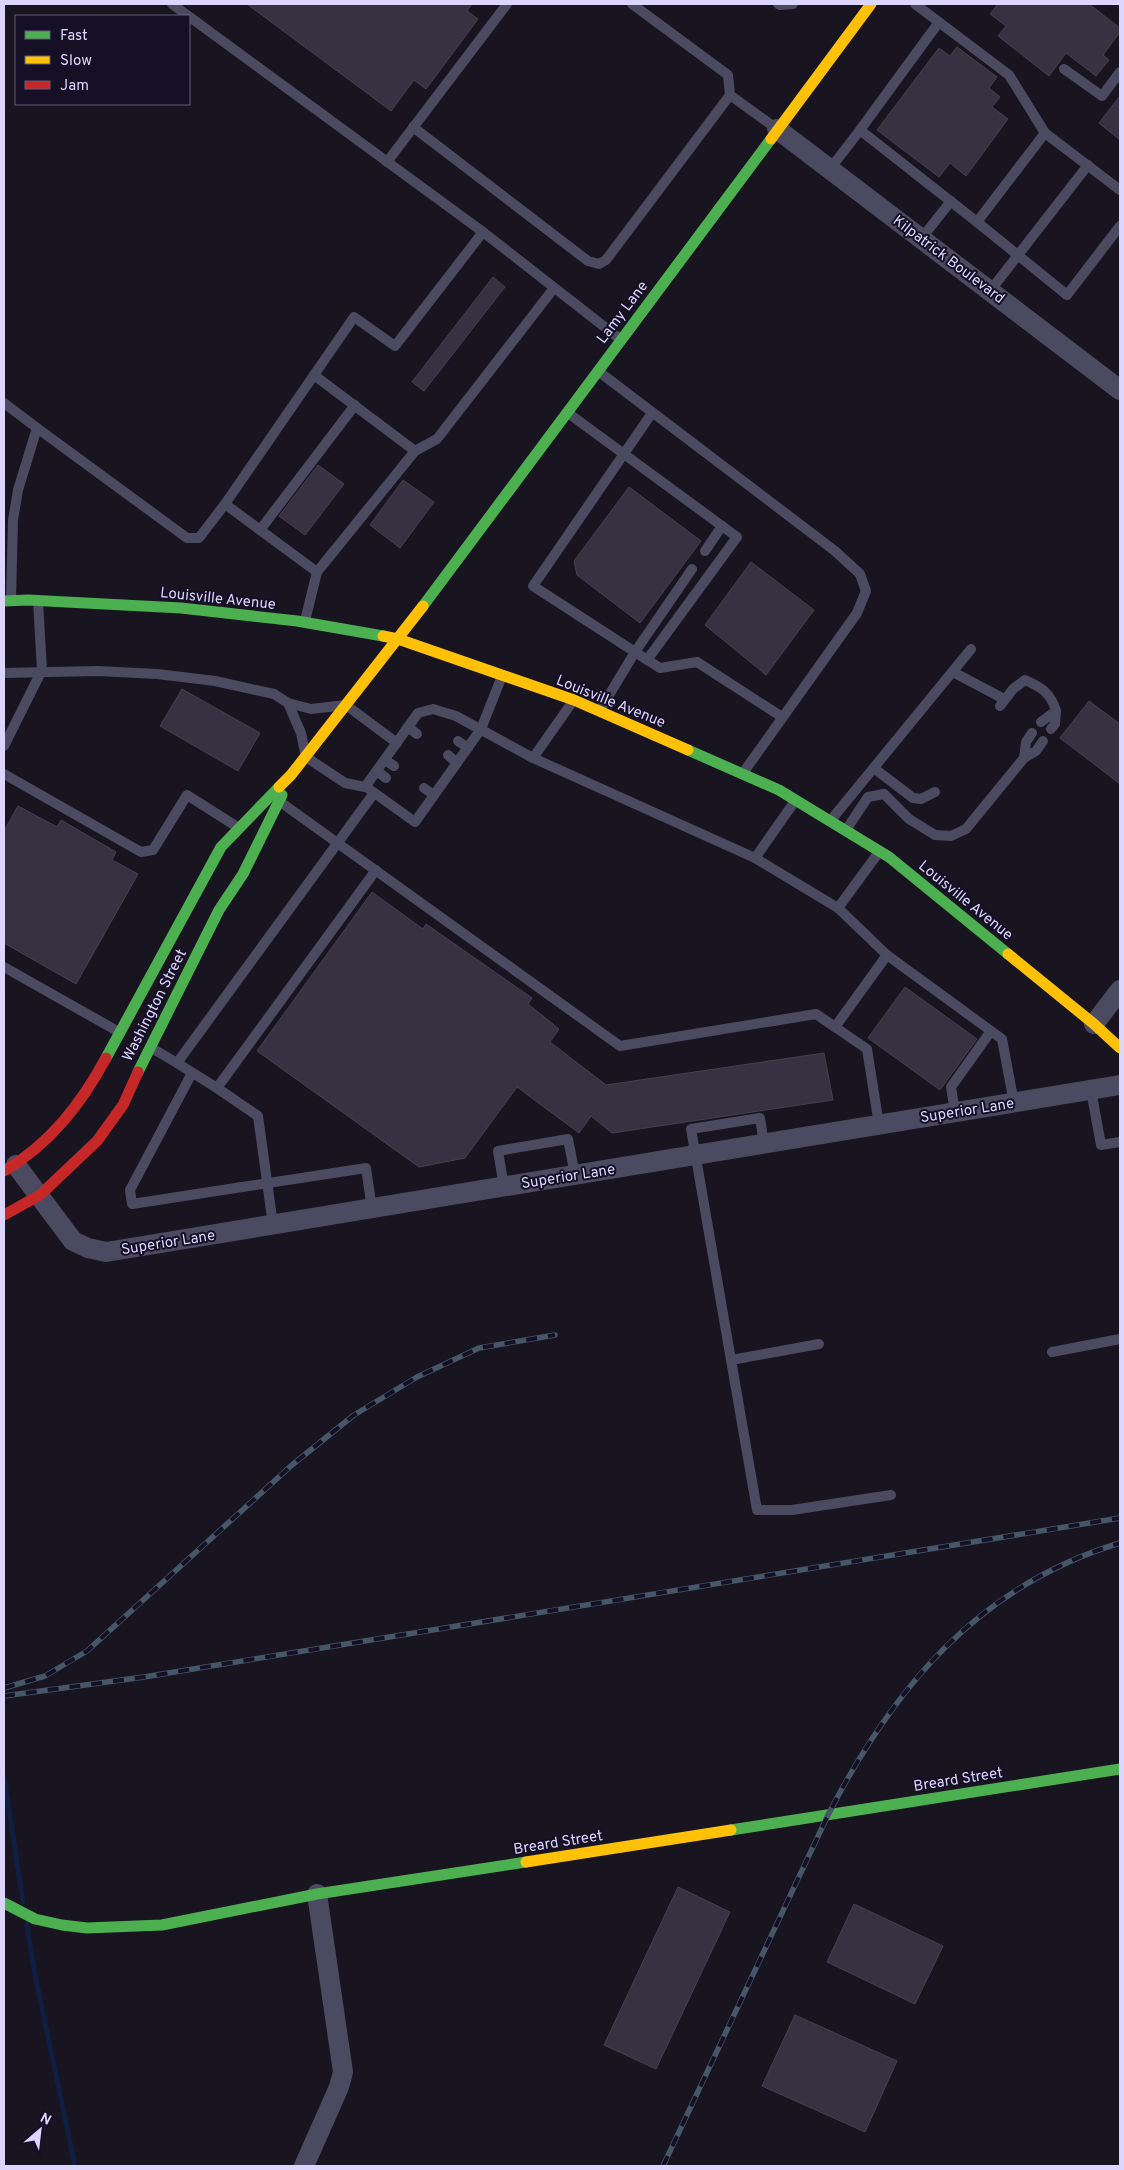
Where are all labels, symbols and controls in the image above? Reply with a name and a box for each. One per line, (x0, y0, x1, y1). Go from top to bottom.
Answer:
legend (15, 15, 190, 105)
text: Fast (60, 27, 88, 46)
text: Slow (60, 52, 92, 71)
text: Jam (60, 77, 89, 96)
street label: Kilpatrick Boulevard (888, 212, 1008, 309)
street label: Lamy Lane (593, 278, 653, 348)
street label: Louisville Avenue (159, 584, 277, 615)
street label: Louisville Avenue (553, 672, 668, 733)
street label: Louisville Avenue (914, 857, 1016, 945)
street label: Washington Street (119, 946, 192, 1065)
street label: Superior Lane (919, 1095, 1016, 1128)
street label: Superior Lane (520, 1161, 617, 1194)
street label: Superior Lane (120, 1227, 217, 1260)
street label: Breard Street (912, 1764, 1004, 1797)
street label: Breard Street (512, 1827, 604, 1860)
north arrow (15, 2105, 65, 2155)
text: N (37, 2110, 54, 2130)

